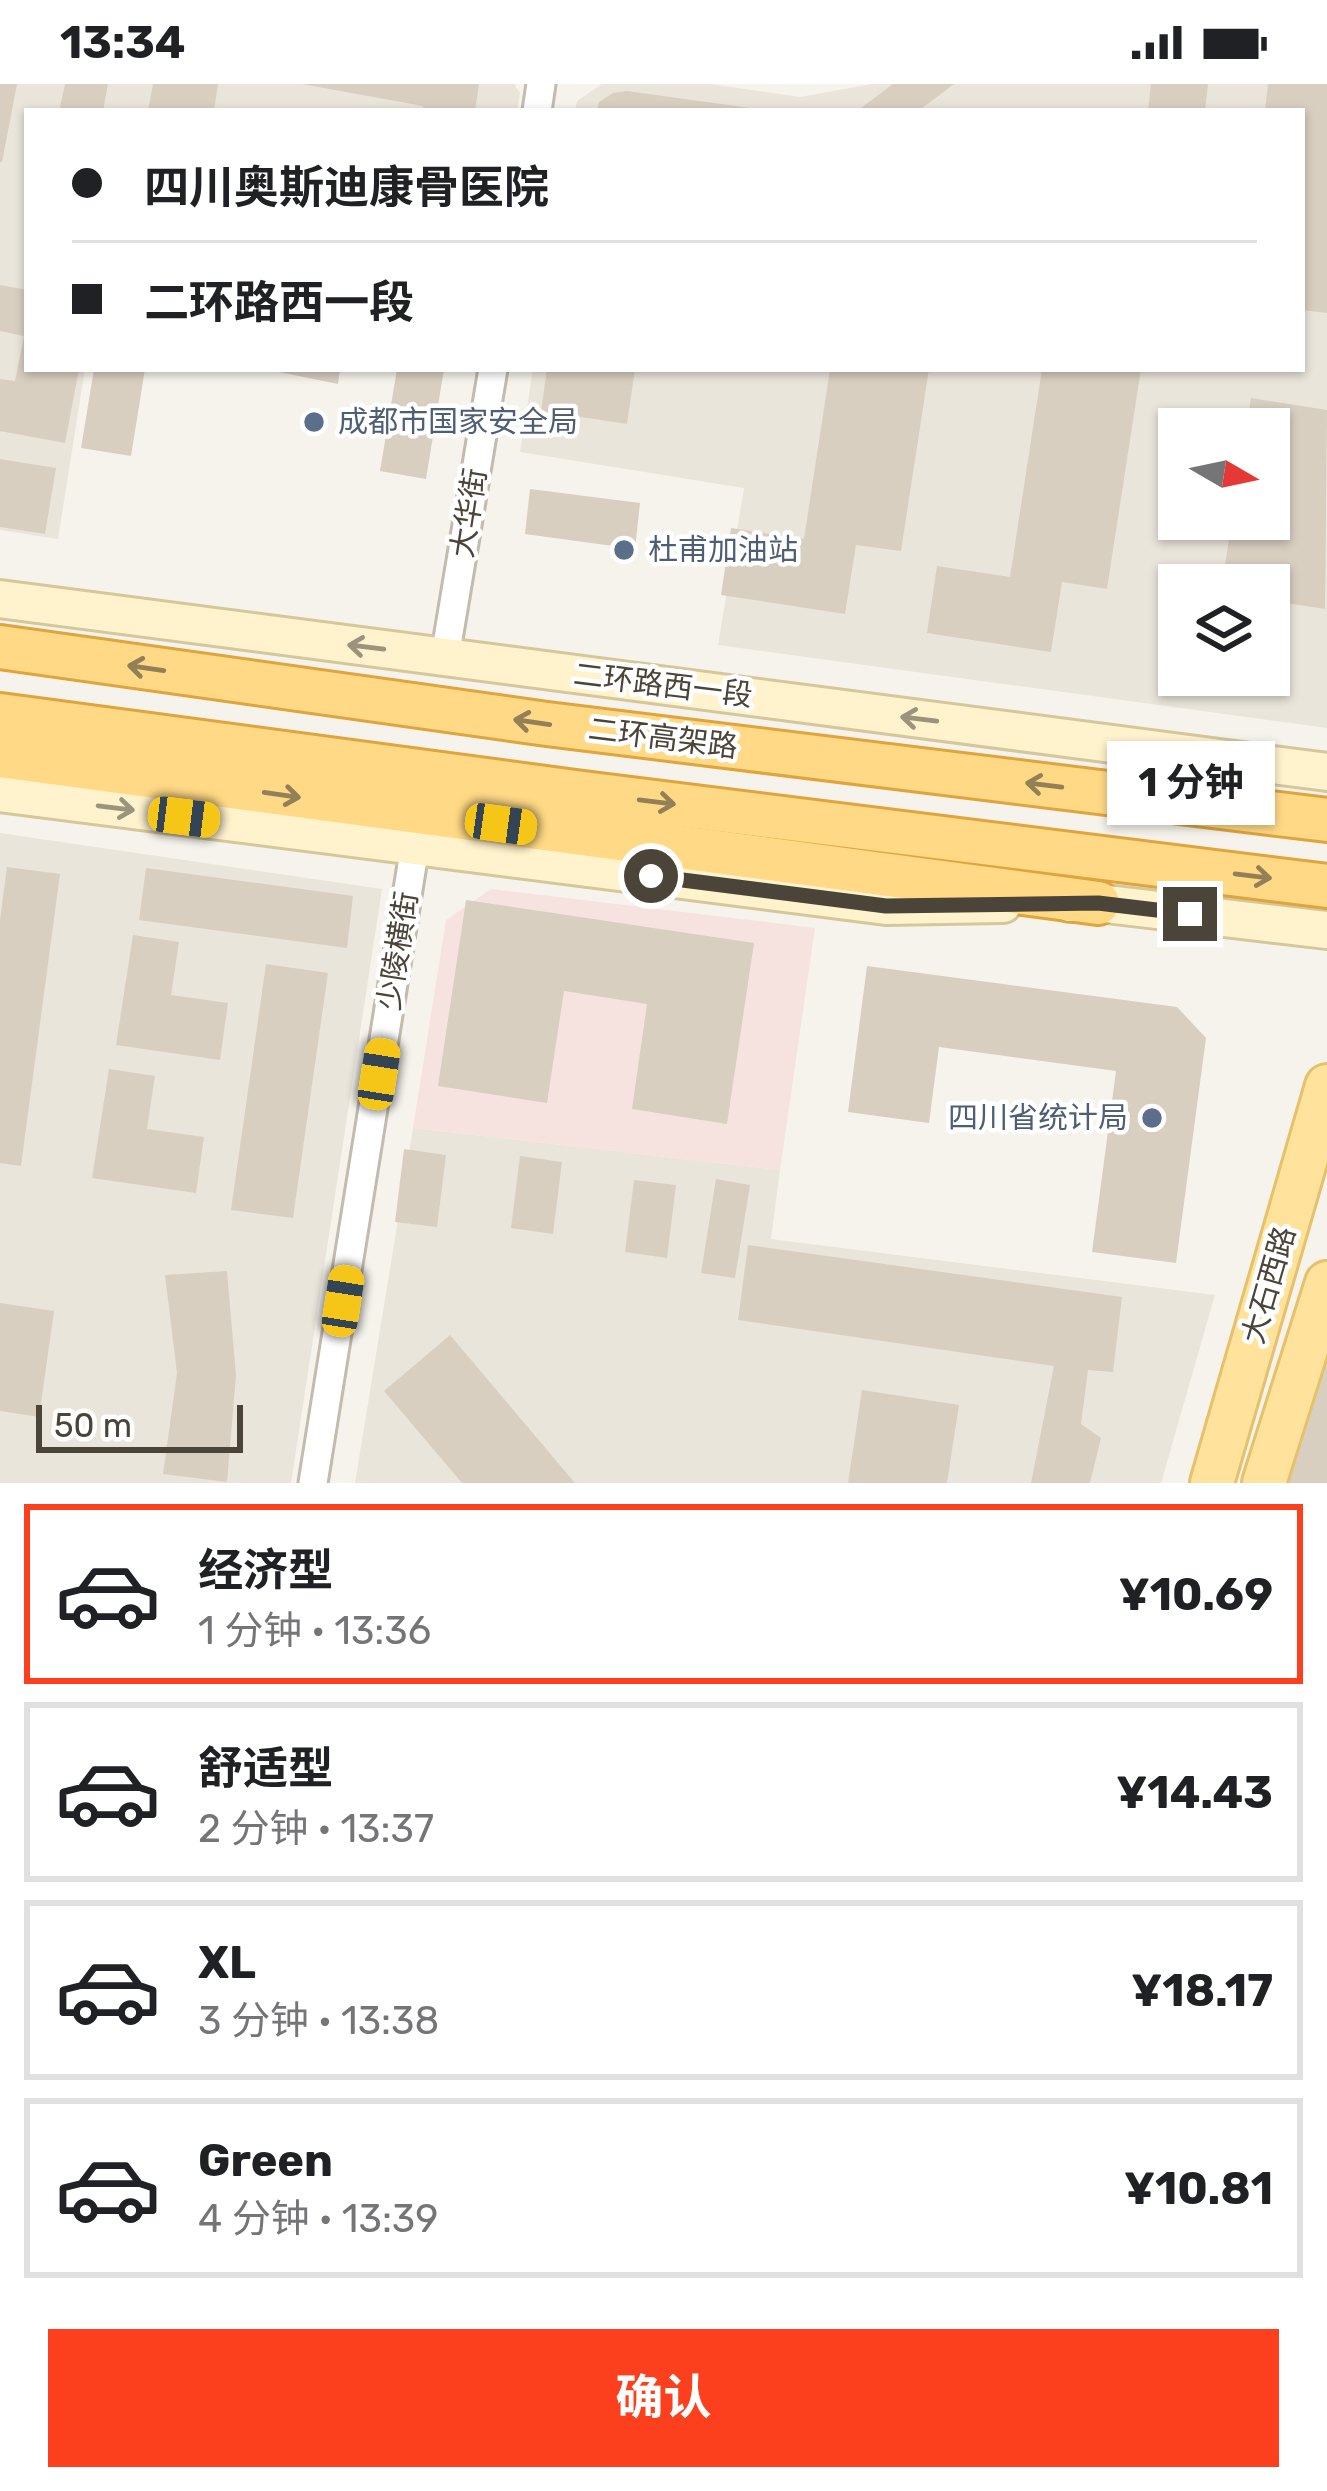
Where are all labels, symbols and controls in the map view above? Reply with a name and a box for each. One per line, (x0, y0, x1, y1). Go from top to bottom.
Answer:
text: 13:34 (60, 16, 186, 69)
text: 四川奥斯迪康骨医院 (144, 161, 549, 214)
text: 二环路西一段 (144, 276, 414, 329)
place label: 成都市国家安全局 (338, 404, 578, 440)
north arrow (1158, 408, 1290, 540)
map controls (1158, 408, 1290, 696)
marker: 成都市国家安全局 (301, 409, 327, 435)
street label: 大华街 (444, 466, 494, 560)
place label: 杜甫加油站 (648, 532, 798, 568)
marker: 杜甫加油站 (611, 537, 637, 563)
button: layers (1158, 564, 1290, 696)
one-way arrow (347, 635, 386, 657)
one-way arrow (127, 656, 166, 679)
street label: 二环路西一段 (571, 656, 755, 714)
one-way arrow (901, 707, 940, 729)
one-way arrow (513, 710, 552, 733)
street label: 二环高架路 (586, 711, 740, 765)
callout: 1 分钟 (1106, 740, 1274, 824)
text: 1 分钟 (1138, 760, 1244, 806)
one-way arrow (1025, 774, 1064, 796)
one-way arrow (262, 784, 301, 806)
one-way arrow (637, 792, 676, 814)
car (146, 795, 222, 839)
one-way arrow (96, 798, 135, 820)
car (463, 801, 539, 847)
route start (624, 849, 678, 903)
one-way arrow (1232, 866, 1271, 888)
route end (1163, 887, 1217, 941)
street label: 少陵横街 (371, 889, 425, 1013)
car (356, 1036, 402, 1112)
place label: 四川省统计局 (948, 1100, 1128, 1136)
marker: 四川省统计局 (1139, 1105, 1165, 1131)
street label: 大石西路 (1235, 1222, 1303, 1348)
car (320, 1263, 366, 1339)
scale bar (36, 1399, 243, 1452)
text: 50 m (54, 1406, 132, 1445)
icon: car (54, 1540, 162, 1648)
text: 经济型 (198, 1544, 333, 1597)
text: ¥10.69 (1119, 1568, 1273, 1621)
text: 1 分钟 · 13:36 (198, 1608, 431, 1654)
icon: car (54, 1738, 162, 1846)
text: 舒适型 (198, 1742, 333, 1795)
text: ¥14.43 (1116, 1766, 1273, 1819)
text: 2 分钟 · 13:37 (198, 1806, 434, 1852)
icon: car (54, 1936, 162, 2044)
text: XL (198, 1936, 256, 1989)
text: ¥18.17 (1131, 1964, 1273, 2017)
text: 3 分钟 · 13:38 (198, 1998, 439, 2044)
icon: car (54, 2134, 162, 2242)
text: Green (198, 2134, 333, 2187)
text: ¥10.81 (1124, 2162, 1273, 2215)
text: 4 分钟 · 13:39 (198, 2196, 438, 2242)
button: 确认 (48, 2329, 1279, 2467)

